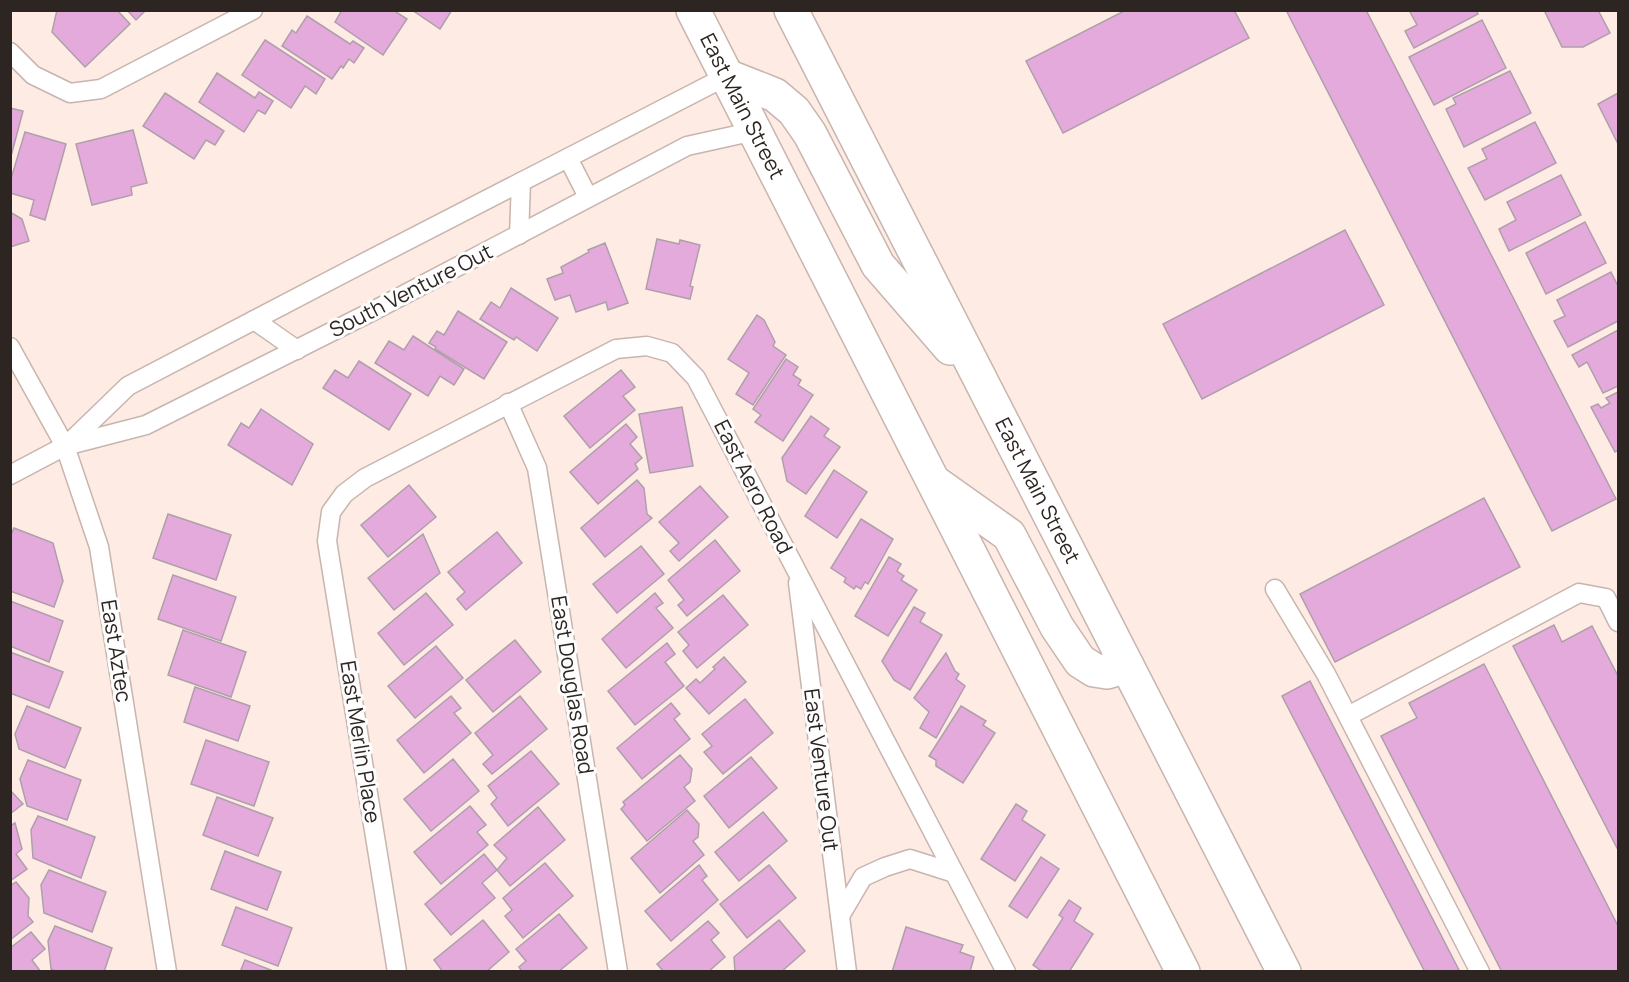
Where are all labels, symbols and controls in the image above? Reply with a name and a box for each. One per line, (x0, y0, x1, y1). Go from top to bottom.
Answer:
street label: East Main Street (694, 28, 792, 183)
street label: South Venture Out (324, 237, 497, 343)
street label: East Main Street (989, 413, 1087, 568)
street label: East Aero Road (708, 415, 800, 558)
street label: East Douglas Road (545, 594, 601, 776)
street label: East Aztec (95, 597, 139, 704)
street label: East Merlin Place (334, 659, 388, 825)
street label: East Venture Out (798, 687, 846, 853)

